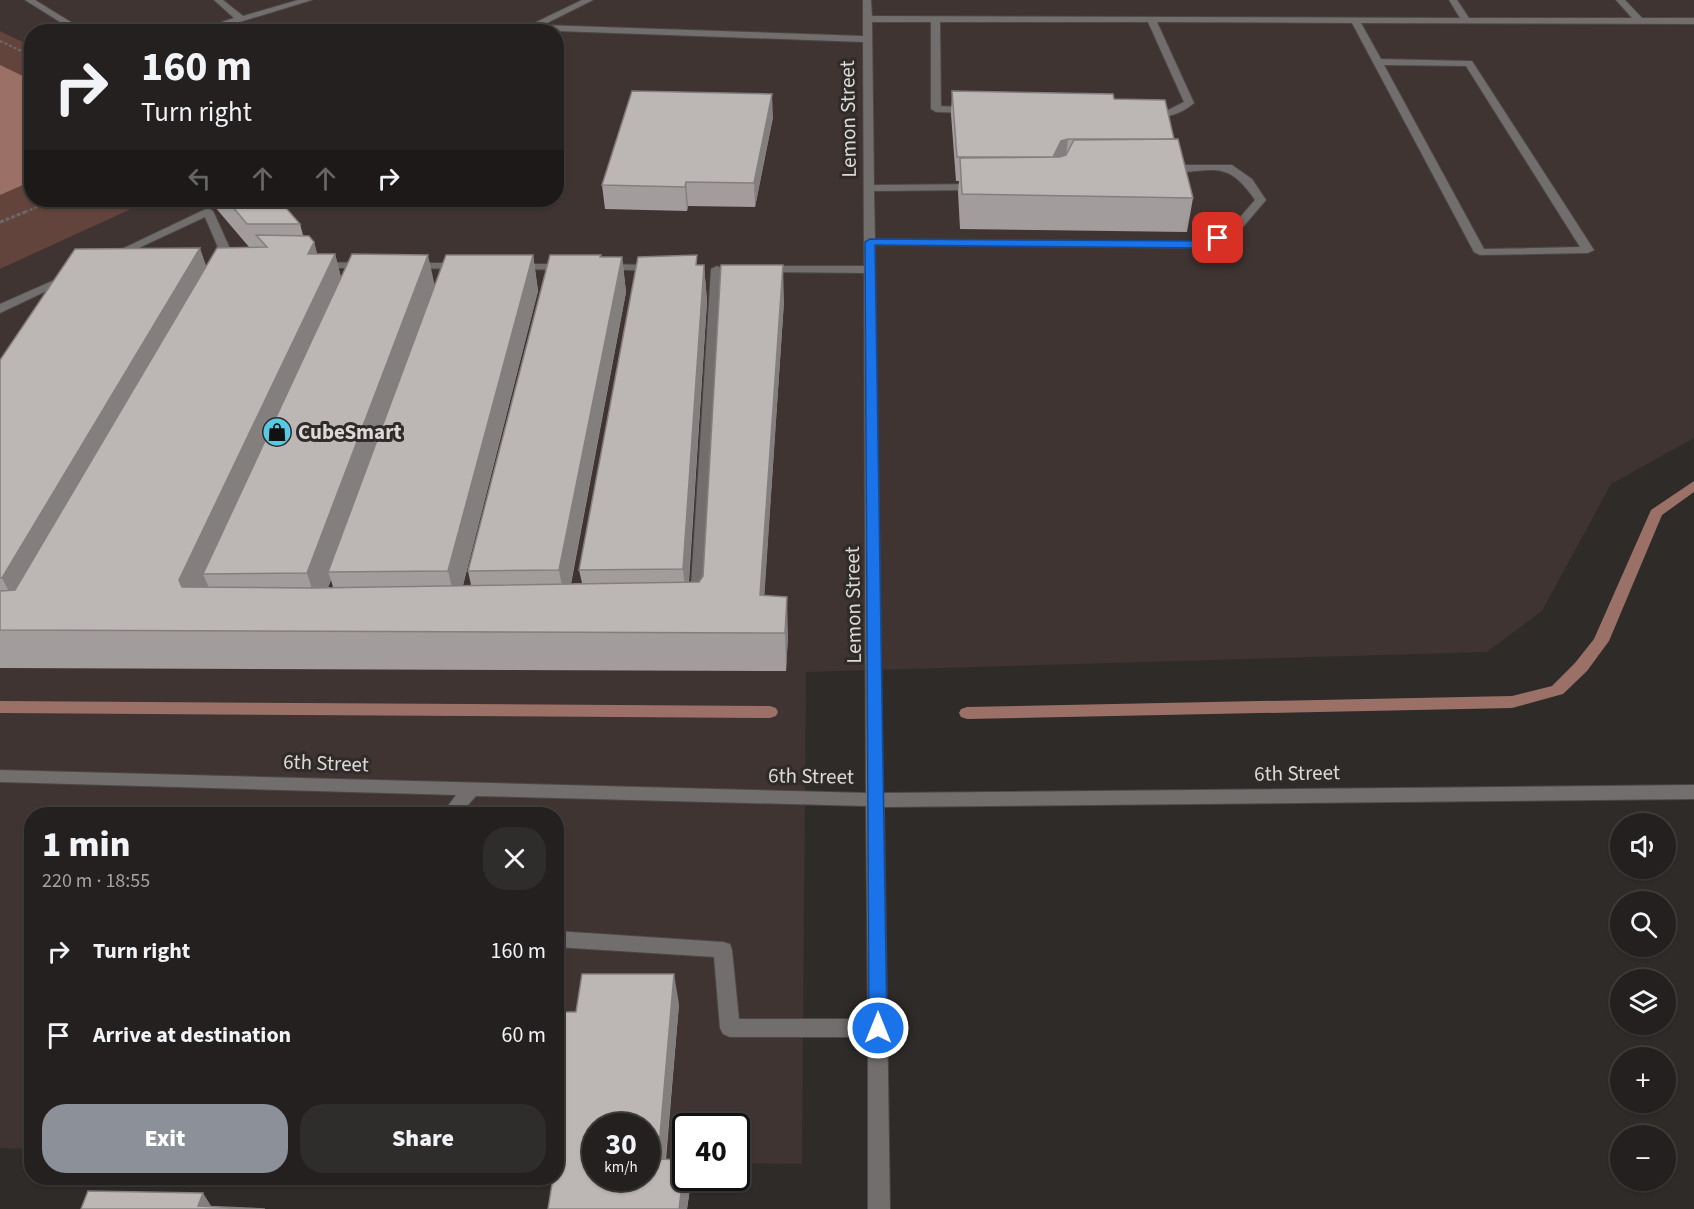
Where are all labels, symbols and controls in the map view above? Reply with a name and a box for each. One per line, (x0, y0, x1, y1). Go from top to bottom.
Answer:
text: 160 m (141, 37, 252, 97)
icon: right (42, 48, 120, 126)
street label: Lemon Street (832, 60, 864, 178)
text: Turn right (141, 93, 252, 132)
icon: left (183, 162, 216, 195)
icon: ahead (246, 162, 279, 195)
icon: ahead (309, 162, 342, 195)
icon: right (372, 162, 405, 195)
pin (1192, 212, 1243, 263)
icon: arrive (1201, 221, 1234, 254)
shop icon: CubeSmart (261, 416, 293, 448)
place label: CubeSmart (298, 417, 402, 447)
street label: Lemon Street (837, 546, 869, 664)
street label: 6th Street (283, 747, 369, 779)
street label: 6th Street (1254, 757, 1340, 789)
street label: 6th Street (768, 760, 854, 792)
map controls (1610, 813, 1676, 1191)
button: sound (1610, 813, 1676, 879)
text: 1 min (42, 819, 130, 870)
button: close (483, 827, 546, 890)
text: 220 m · 18:55 (42, 867, 150, 895)
button: search (1610, 891, 1676, 957)
icon: right (42, 935, 75, 968)
text: Turn right (93, 935, 190, 967)
text: 160 m (491, 935, 546, 967)
button: layers (1610, 969, 1676, 1035)
position arrow (846, 996, 910, 1060)
icon: arrive (42, 1019, 75, 1052)
text: Arrive at destination (93, 1019, 291, 1051)
text: 60 m (501, 1019, 546, 1051)
button: + (1610, 1047, 1676, 1113)
button: Exit (42, 1104, 288, 1173)
button: Share (300, 1104, 546, 1173)
speed limit sign: 40 (672, 1113, 750, 1191)
text: 30 (605, 1123, 637, 1166)
button: − (1610, 1125, 1676, 1191)
text: km/h (604, 1157, 638, 1178)

